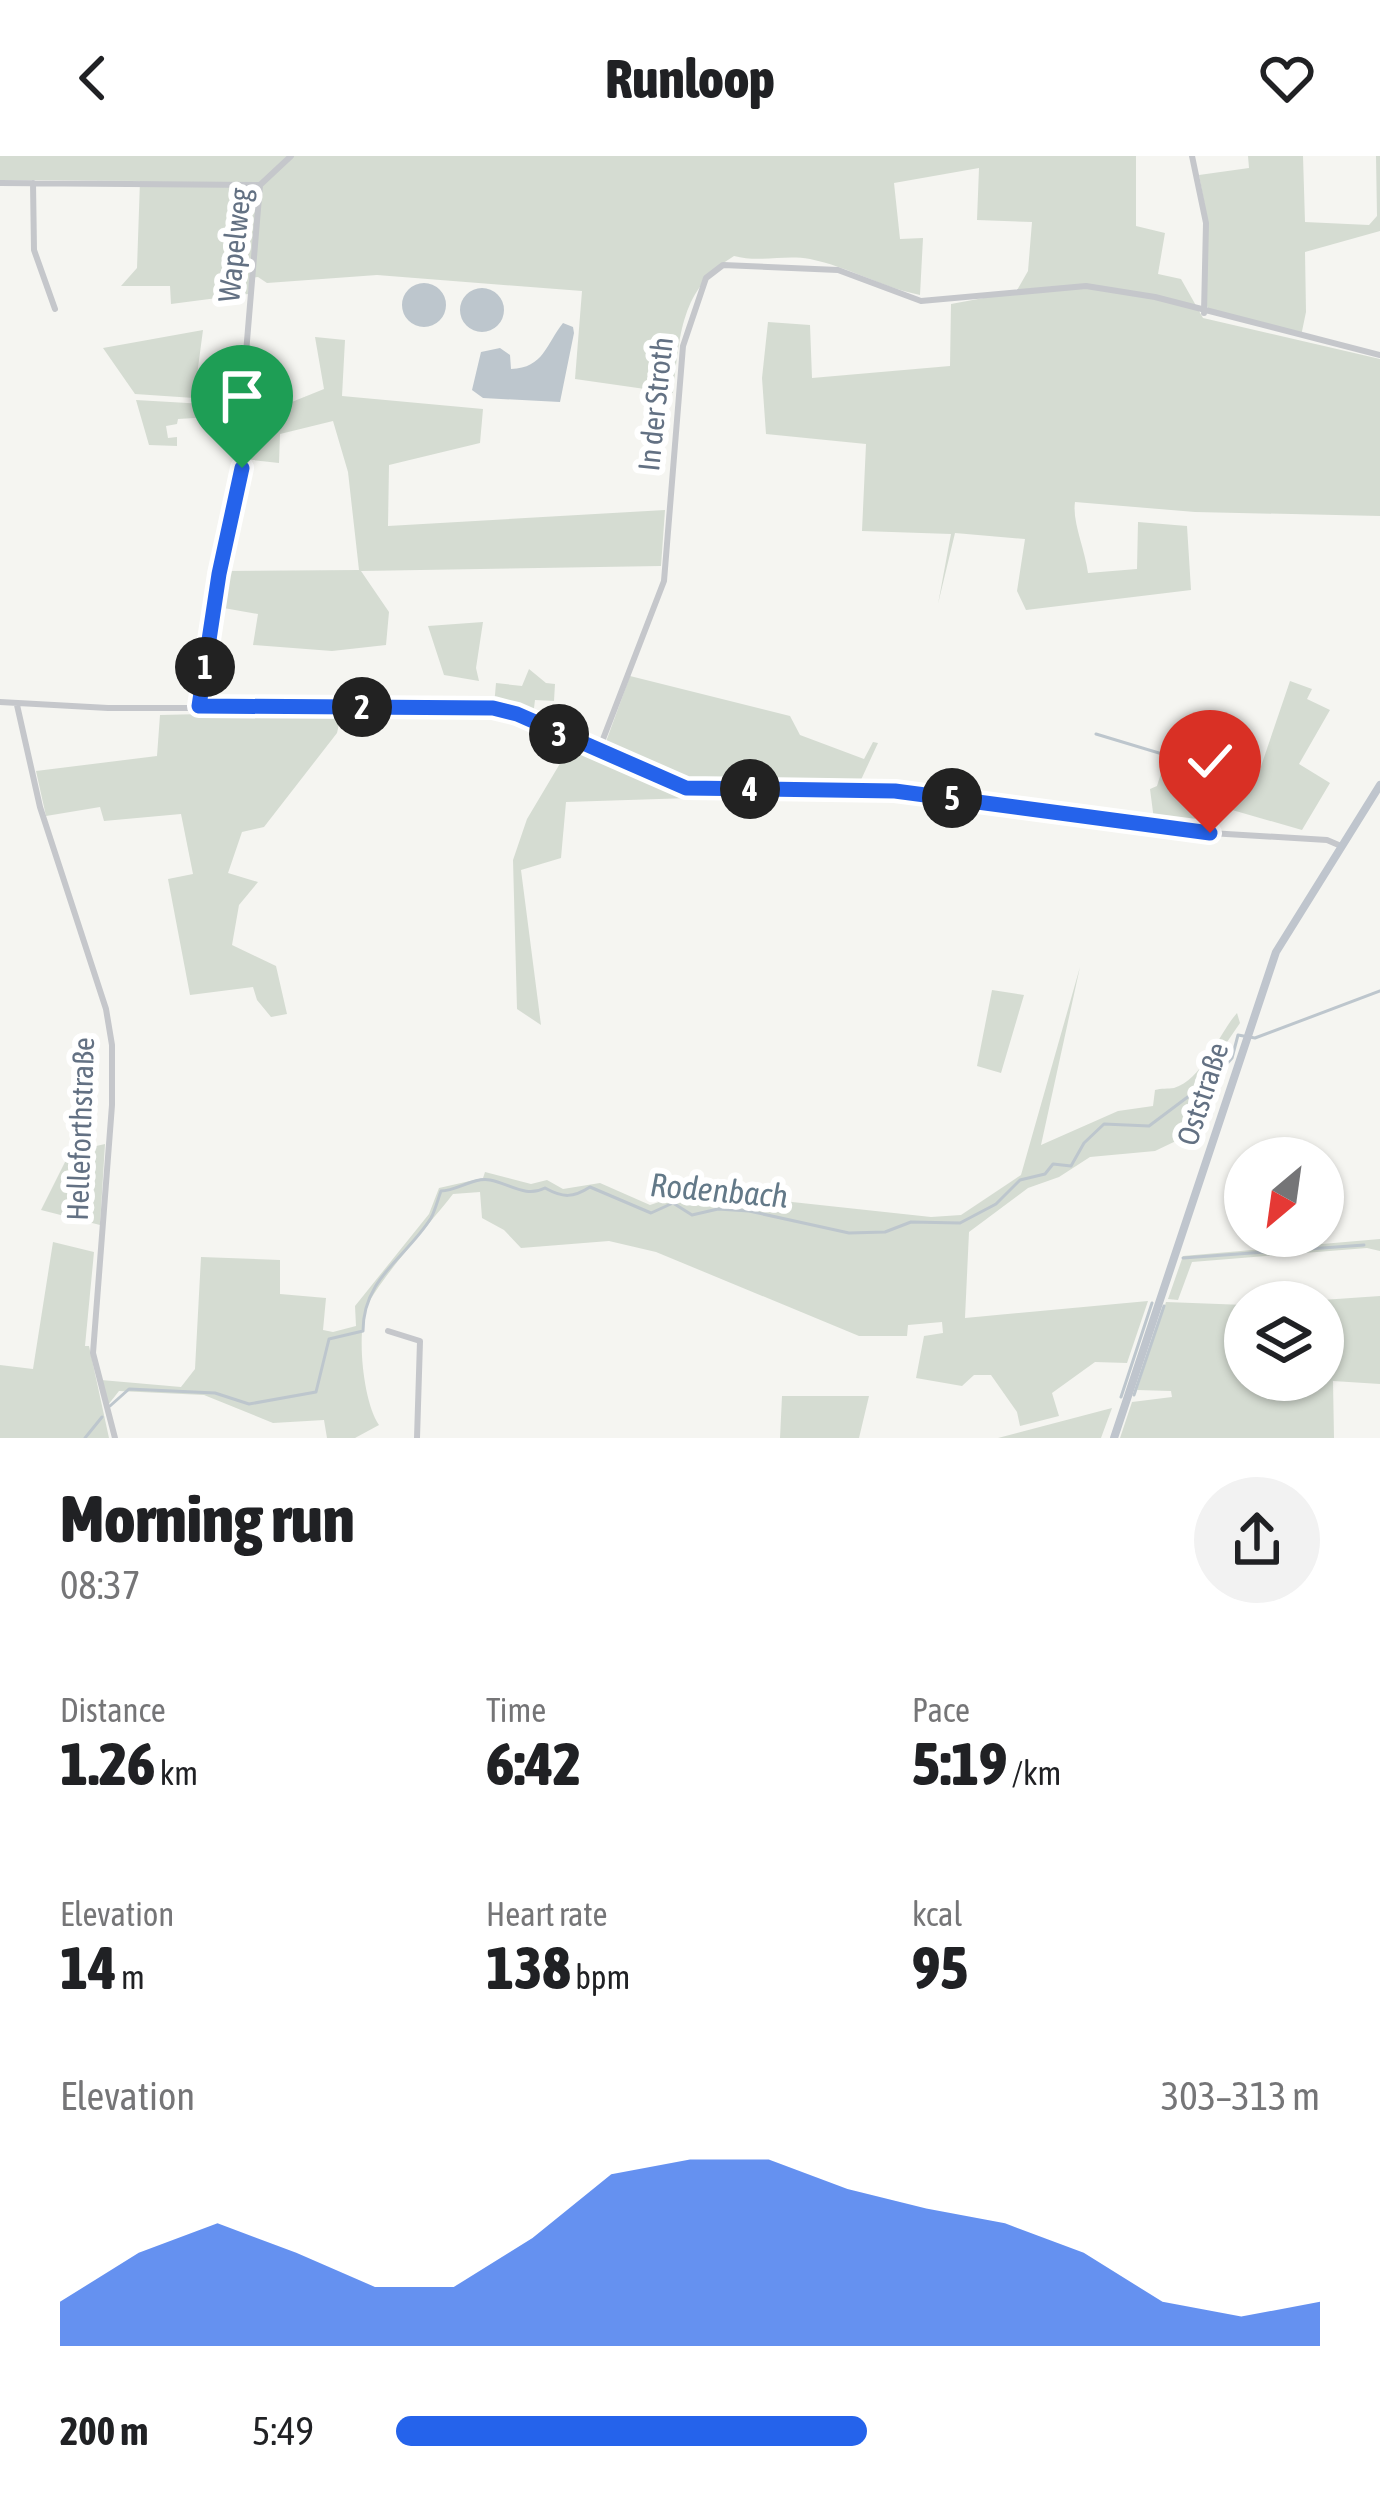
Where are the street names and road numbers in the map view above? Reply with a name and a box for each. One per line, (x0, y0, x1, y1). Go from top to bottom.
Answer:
street label: Wapelweg (211, 186, 257, 304)
street label: In der Stroth (631, 335, 679, 473)
street label: Helleforthstraße (60, 1037, 100, 1221)
street label: Oststraße (1170, 1038, 1235, 1149)

